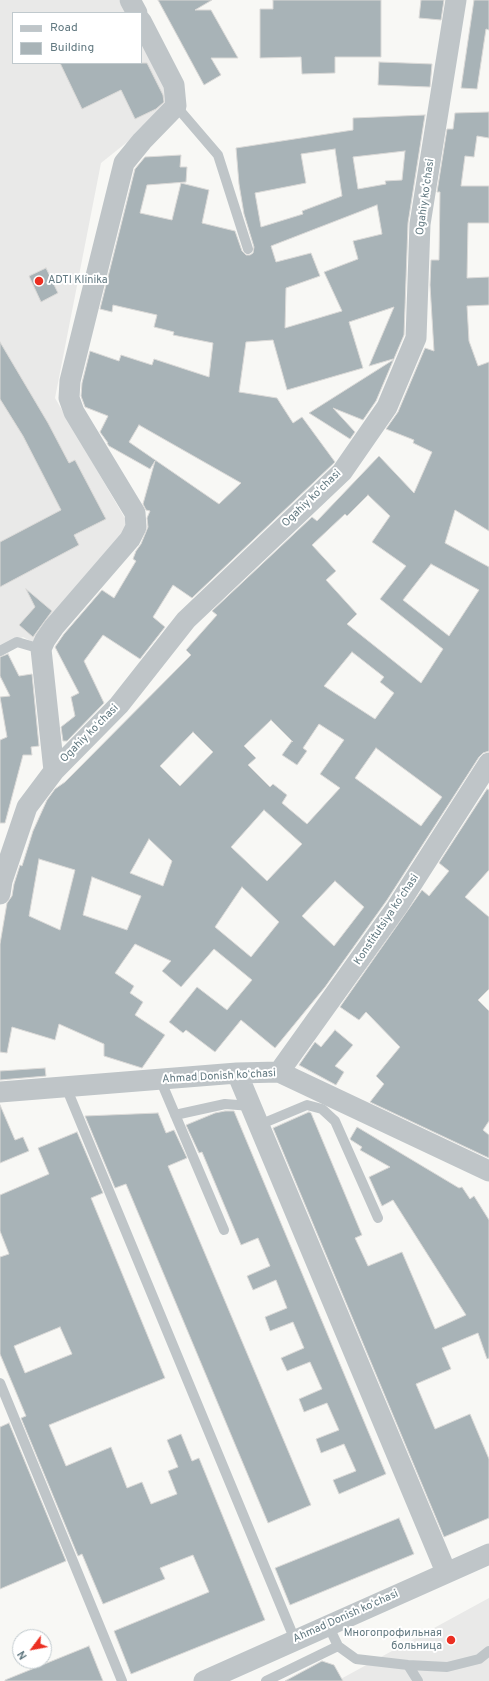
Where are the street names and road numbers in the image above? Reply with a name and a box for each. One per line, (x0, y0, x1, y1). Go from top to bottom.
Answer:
street label: Ogahiy koʻchasi (414, 158, 438, 236)
street label: Ogahiy koʻchasi (280, 468, 344, 530)
street label: Ogahiy koʻchasi (58, 702, 122, 766)
street label: Konstitutsiya koʻchasi (352, 872, 422, 968)
street label: Ahmad Donish koʻchasi (162, 1067, 276, 1087)
street label: Ahmad Donish koʻchasi (291, 1588, 401, 1646)

